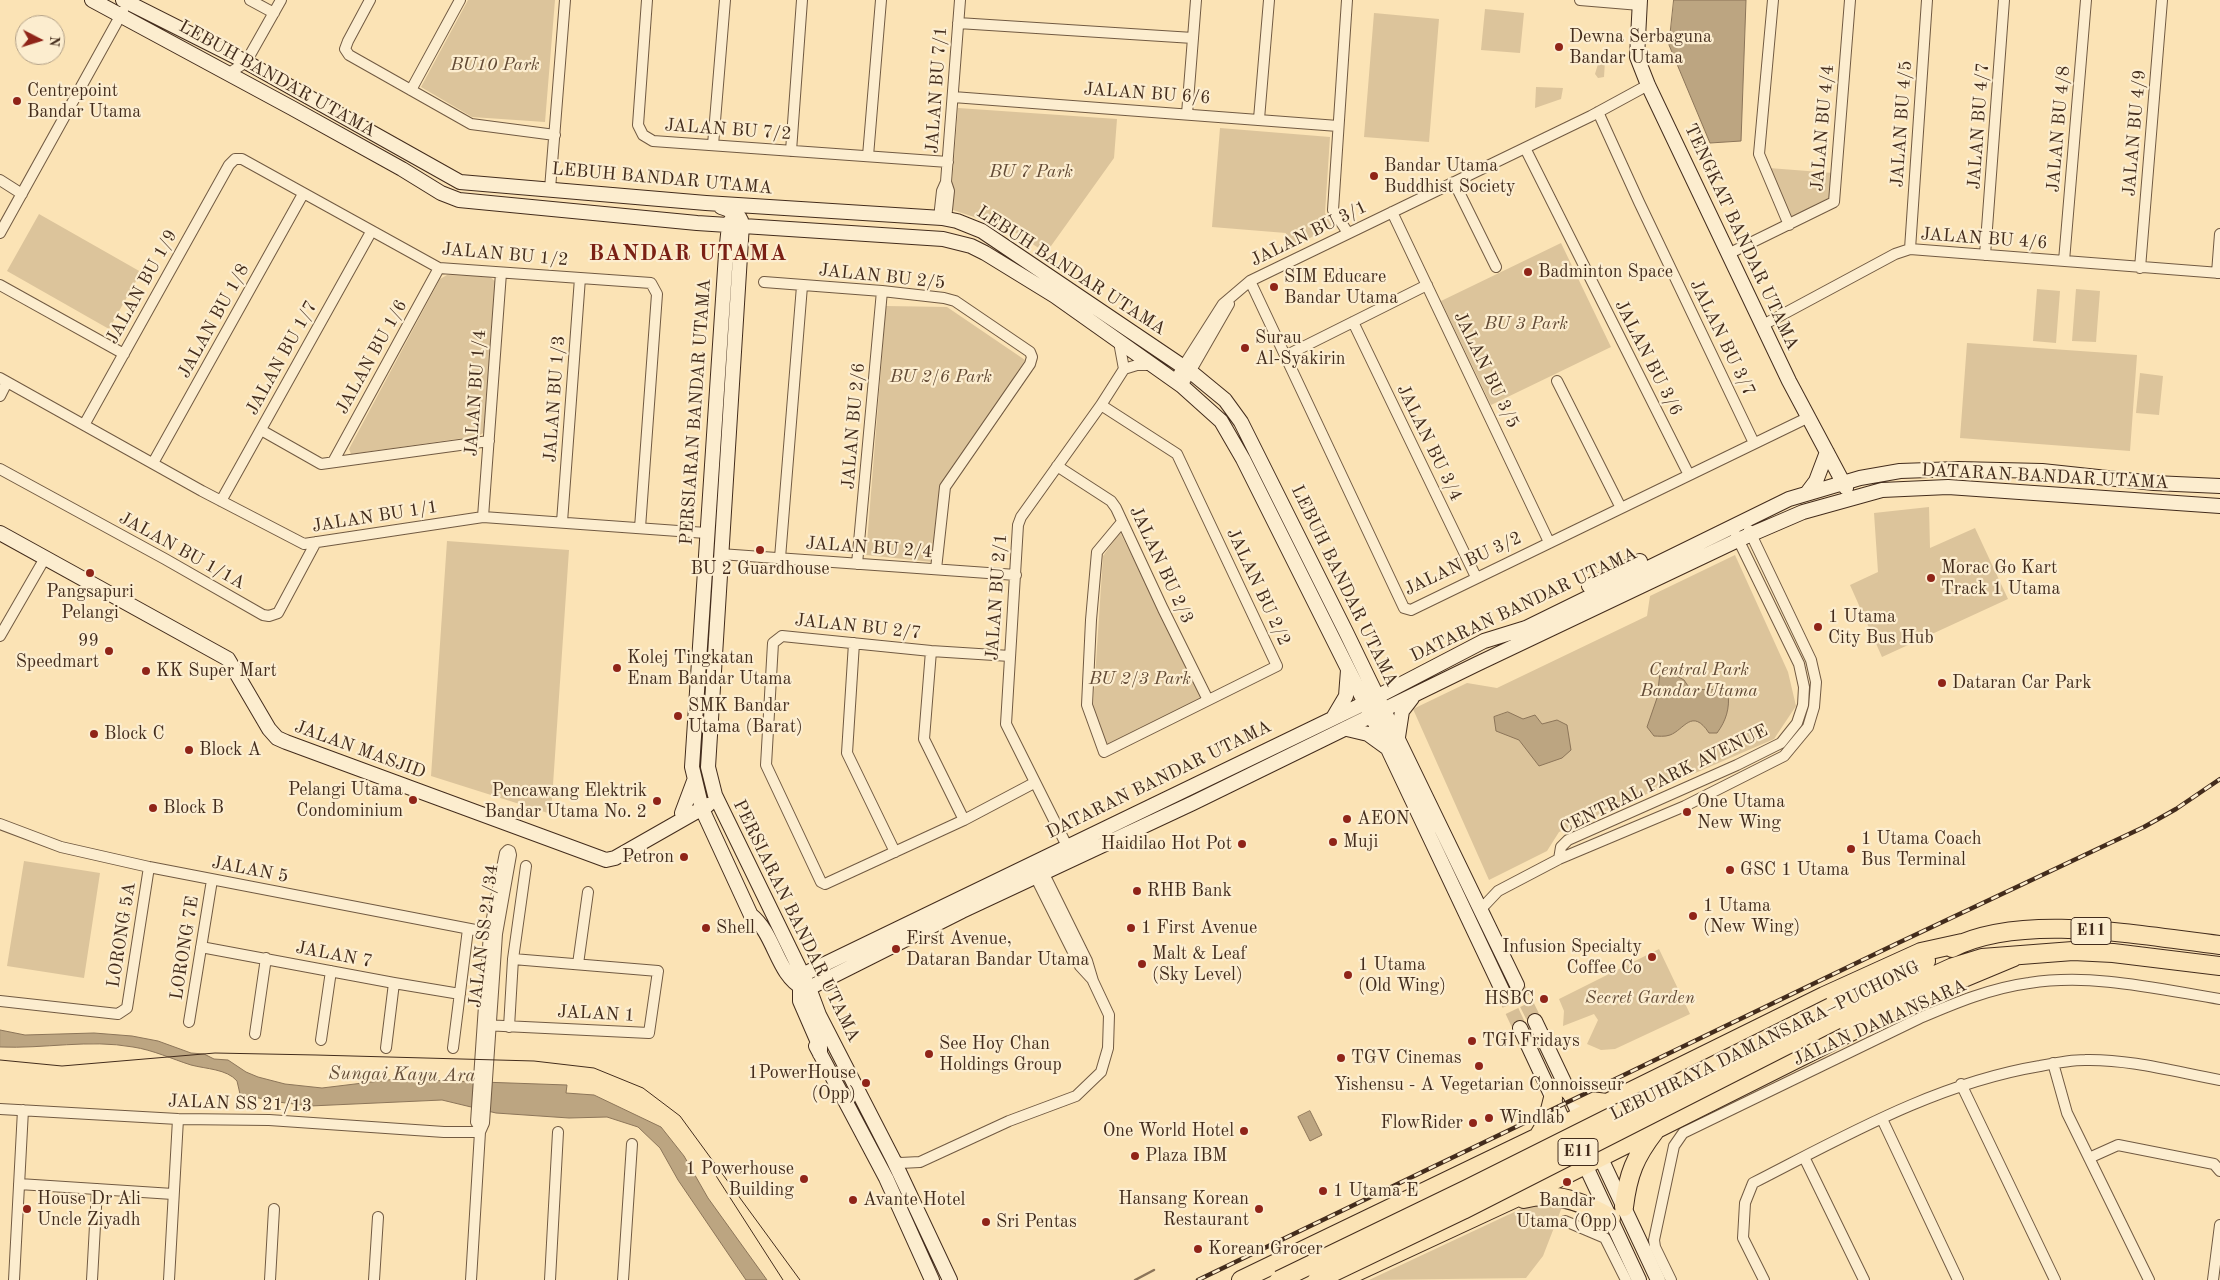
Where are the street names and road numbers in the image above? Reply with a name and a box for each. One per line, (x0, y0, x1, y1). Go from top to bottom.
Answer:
street label: LEBUH BANDAR UTAMA (175, 16, 379, 142)
street label: JALAN BU 7/1 (922, 26, 952, 154)
street label: JALAN BU 4/5 (1887, 60, 1917, 188)
street label: JALAN BU 4/7 (1964, 62, 1994, 190)
street label: JALAN BU 4/4 (1807, 64, 1839, 192)
street label: JALAN BU 4/8 (2043, 65, 2075, 193)
street label: JALAN BU 4/9 (2119, 69, 2151, 197)
street label: JALAN BU 6/6 (1083, 79, 1211, 109)
street label: JALAN BU 7/2 (664, 115, 792, 145)
street label: TENGKAT BANDAR UTAMA (1679, 120, 1803, 354)
street label: LEBUH BANDAR UTAMA (551, 159, 773, 199)
street label: JALAN BU 3/1 (1247, 196, 1371, 272)
street label: LEBUH BANDAR UTAMA (972, 202, 1170, 340)
street label: JALAN BU 4/6 (1920, 224, 2048, 254)
street label: JALAN BU 1/9 (102, 226, 182, 348)
street label: JALAN BU 1/2 (441, 239, 569, 271)
street label: JALAN BU 1/8 (174, 260, 254, 382)
street label: JALAN BU 2/5 (818, 260, 946, 294)
street label: JALAN BU 3/7 (1684, 276, 1760, 400)
street label: PERSIARAN BANDAR UTAMA (676, 278, 716, 546)
street label: JALAN BU 1/6 (332, 296, 412, 418)
street label: JALAN BU 3/6 (1610, 296, 1686, 420)
street label: JALAN BU 1/7 (242, 297, 322, 419)
street label: JALAN BU 3/5 (1448, 308, 1524, 432)
street label: JALAN BU 1/4 (461, 329, 491, 457)
street label: JALAN BU 1/3 (540, 335, 570, 463)
street label: JALAN BU 2/6 (838, 362, 870, 490)
street label: JALAN BU 3/4 (1391, 381, 1467, 505)
street label: DATARAN BANDAR UTAMA (1921, 460, 2169, 494)
street label: LEBUH BANDAR UTAMA (1286, 482, 1402, 690)
street label: JALAN BU 1/1 (311, 496, 439, 538)
street label: JALAN BU 2/3 (1124, 503, 1198, 627)
street label: JALAN BU 1/1A (115, 507, 249, 595)
street label: JALAN BU 2/2 (1221, 525, 1295, 649)
street label: JALAN BU 3/2 (1401, 527, 1525, 601)
street label: JALAN BU 2/4 (805, 533, 933, 563)
street label: JALAN BU 2/1 (982, 533, 1012, 661)
street label: DATARAN BANDAR UTAMA (1407, 543, 1641, 667)
street label: JALAN BU 2/7 (794, 610, 922, 644)
street label: JALAN MASJID (292, 716, 428, 784)
street label: DATARAN BANDAR UTAMA (1043, 716, 1275, 844)
street label: CENTRAL PARK AVENUE (1557, 720, 1771, 840)
street label: PERSIARAN BANDAR UTAMA (728, 796, 864, 1046)
street label: JALAN 5 (210, 852, 290, 888)
street label: JALAN SS 21/34 (464, 863, 504, 1009)
street label: LORONG 5A (103, 881, 141, 989)
street label: LORONG 7E (166, 895, 204, 1001)
road number: E11 (2071, 918, 2111, 944)
street label: JALAN 7 (294, 937, 374, 973)
street label: LEBUHRAYA DAMANSARA–PUCHONG (1607, 956, 1923, 1126)
street label: JALAN DAMANSARA (1790, 975, 1970, 1071)
street label: JALAN 1 (557, 1001, 635, 1027)
street label: JALAN SS 21/13 (168, 1091, 312, 1117)
road number: E11 (1558, 1138, 1598, 1166)

